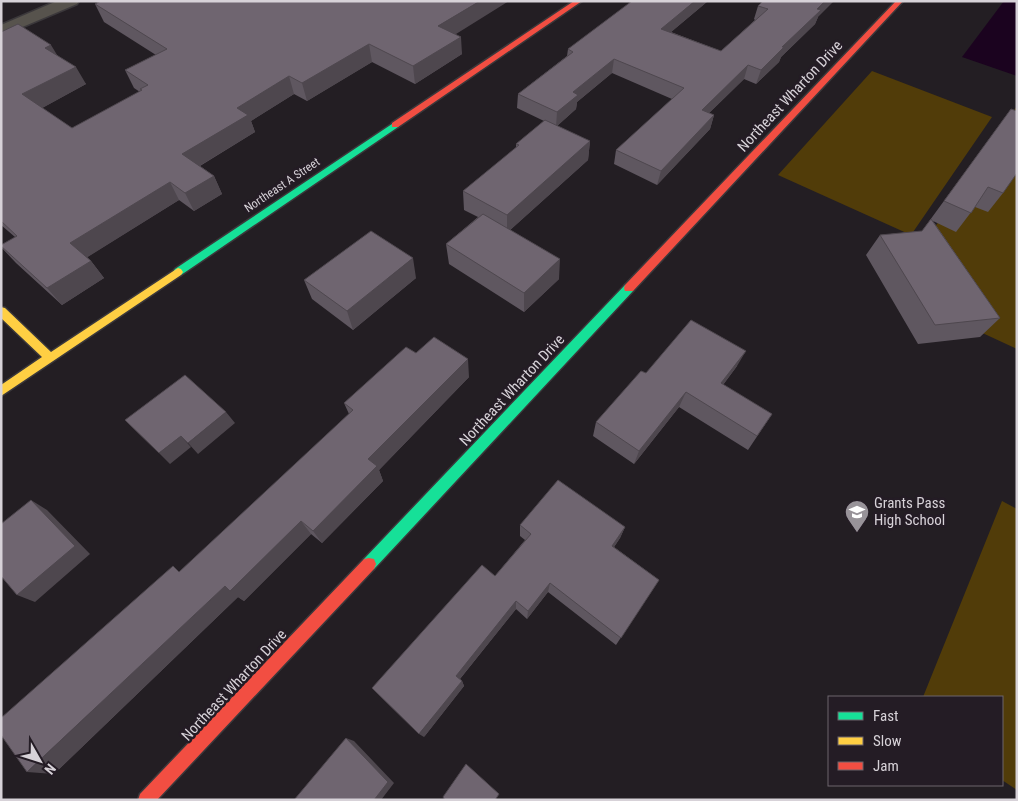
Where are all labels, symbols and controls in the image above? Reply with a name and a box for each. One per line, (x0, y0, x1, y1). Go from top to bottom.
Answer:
street label: Northeast Wharton Drive (734, 37, 846, 155)
street label: Northeast A Street (242, 154, 323, 215)
street label: Northeast Wharton Drive (456, 331, 568, 449)
place label: Grants Pass High School (874, 494, 946, 529)
school or university icon: Grants Pass High School (844, 499, 870, 533)
street label: Northeast Wharton Drive (178, 626, 290, 744)
legend (828, 696, 1003, 786)
text: Fast (873, 707, 898, 725)
text: Slow (873, 732, 902, 750)
north arrow (15, 736, 65, 786)
text: Jam (873, 757, 899, 775)
text: N (41, 761, 59, 778)

